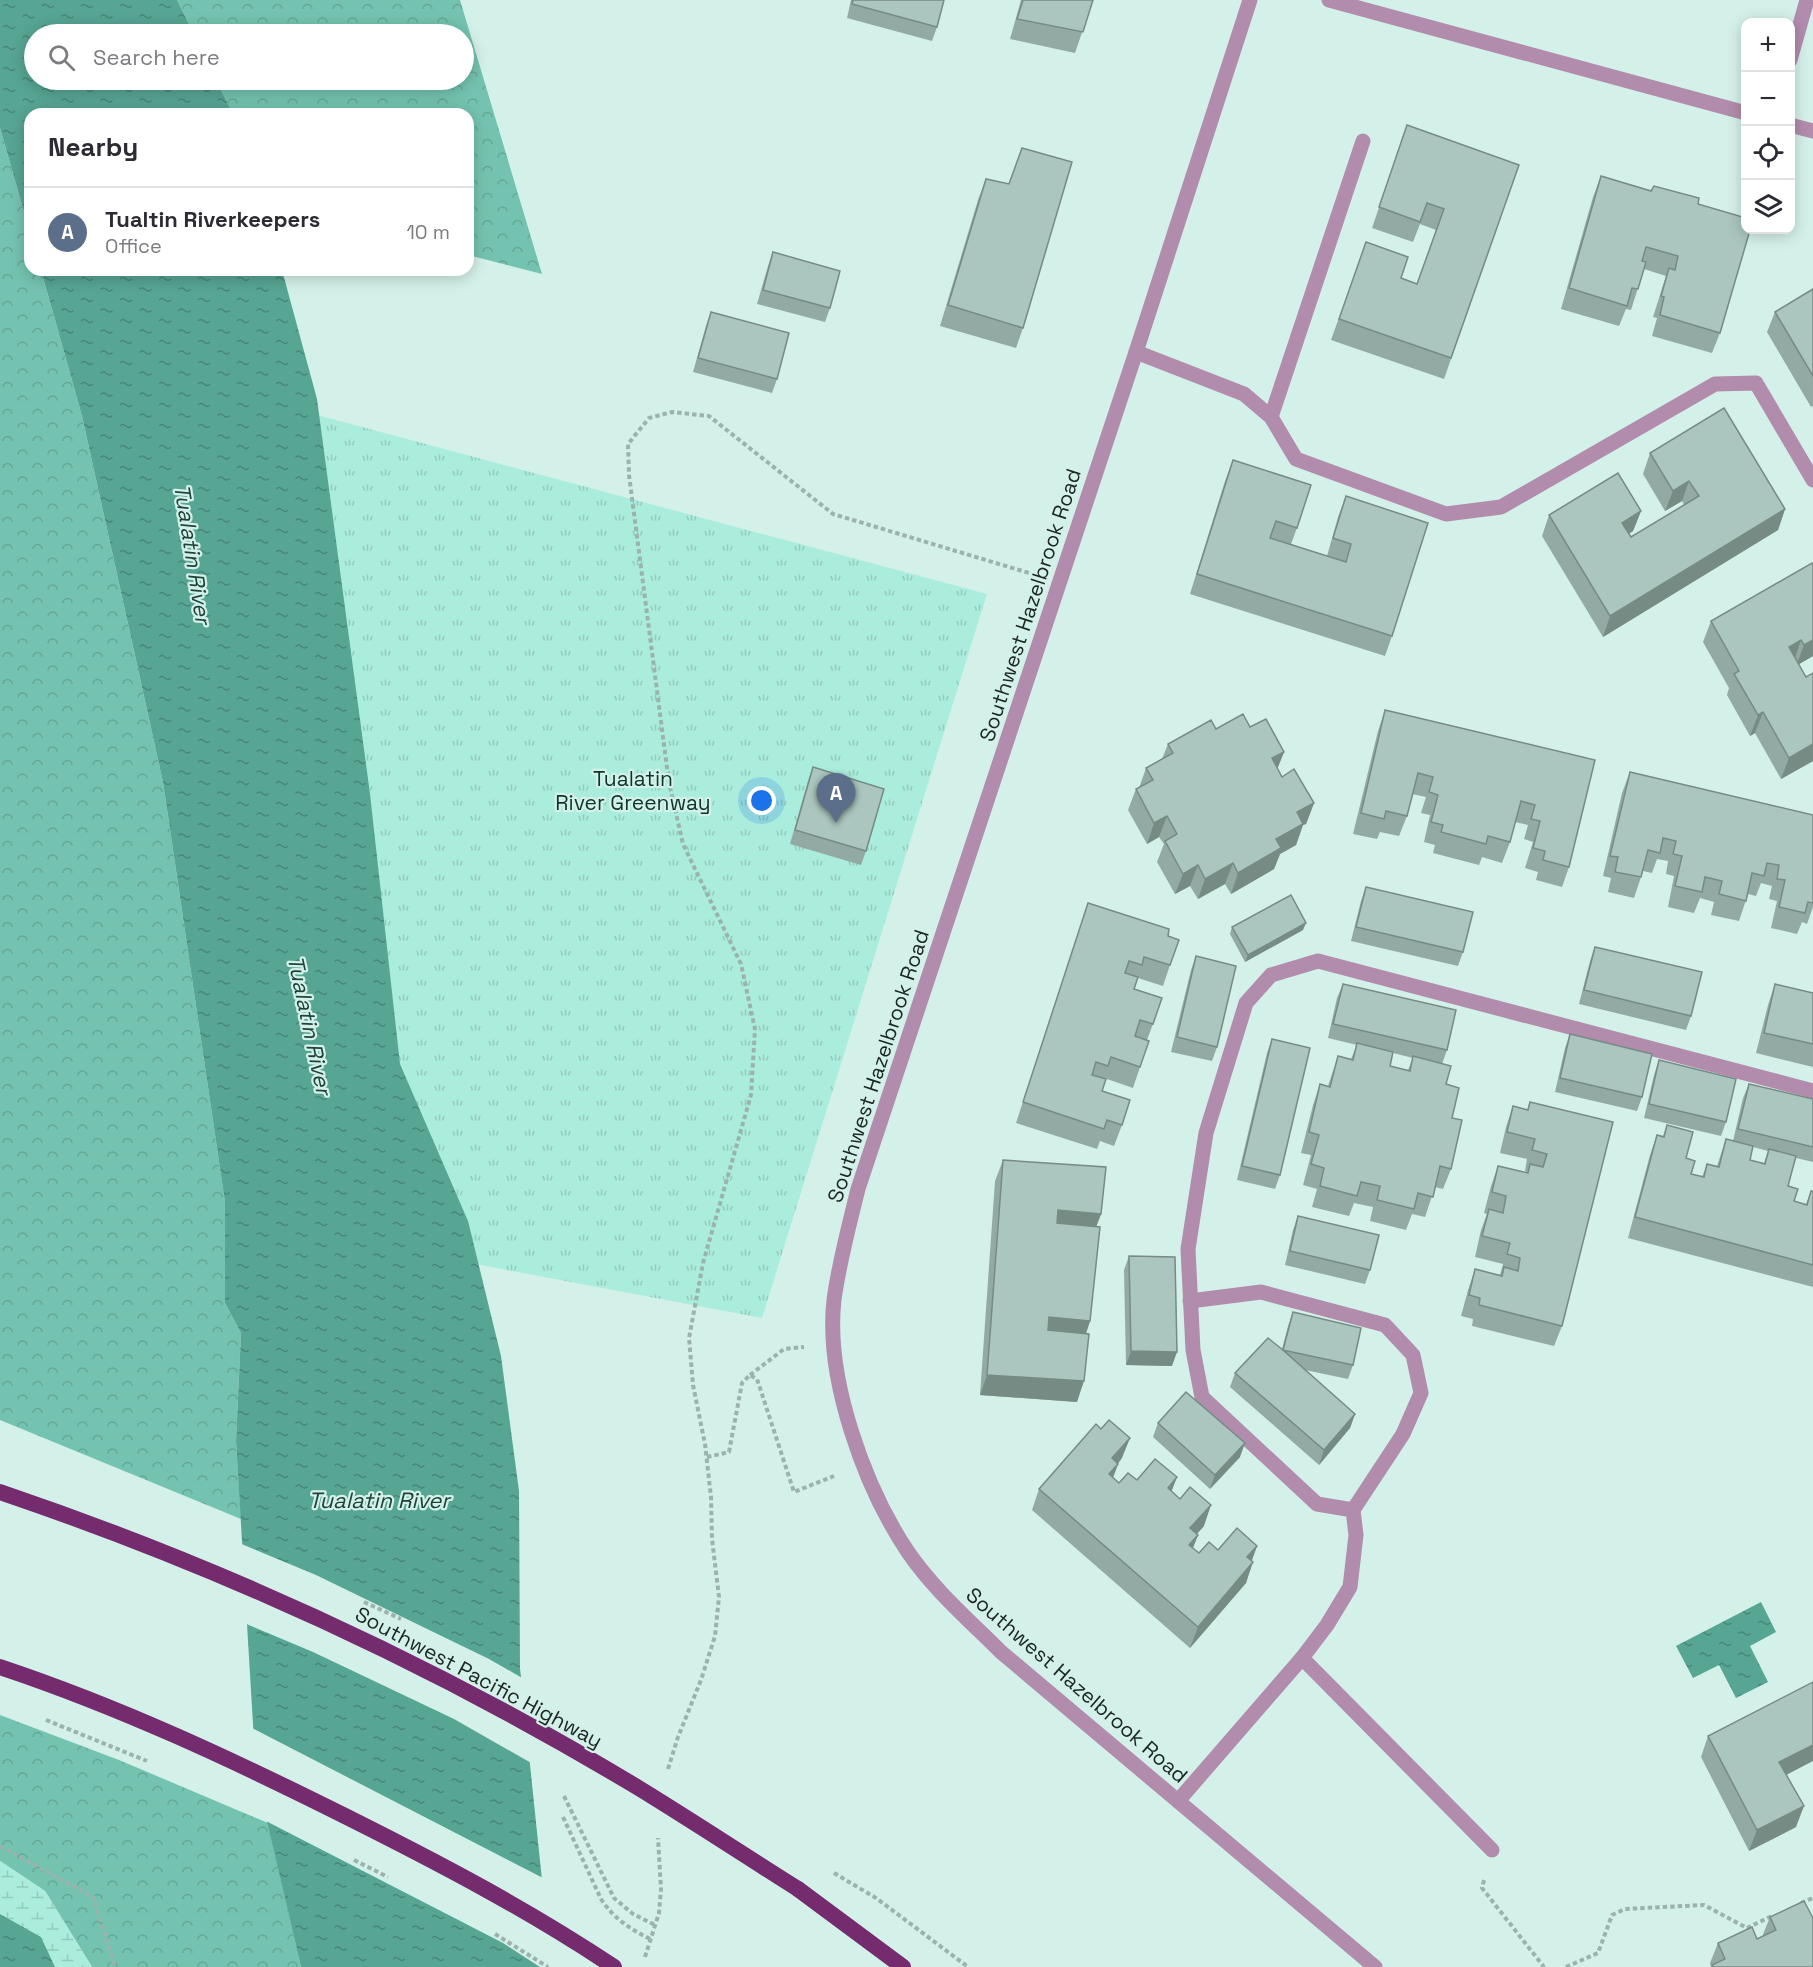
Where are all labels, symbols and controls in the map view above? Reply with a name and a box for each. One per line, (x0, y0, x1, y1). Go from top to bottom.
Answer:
map controls (1741, 18, 1795, 234)
button: + (1741, 18, 1795, 72)
search box (24, 24, 474, 90)
icon: search (45, 41, 78, 74)
text: Search here (93, 43, 220, 71)
button: − (1741, 72, 1795, 126)
button: locate (1741, 126, 1795, 180)
text: Nearby (48, 130, 138, 164)
button: layers (1741, 180, 1795, 234)
text: Tualtin Riverkeepers (105, 205, 320, 233)
text: A (61, 219, 74, 245)
text: 10 m (406, 219, 450, 245)
text: Office (105, 233, 162, 259)
street label: Southwest Hazelbrook Road (973, 465, 1087, 745)
water label: Tualatin River (168, 482, 218, 629)
park label: Tualatin River Greenway (555, 765, 711, 816)
pin: A (816, 774, 856, 823)
your location (747, 786, 776, 815)
street label: Southwest Hazelbrook Road (821, 926, 935, 1206)
water label: Tualatin River (282, 953, 339, 1100)
water label: Tualatin River (308, 1486, 452, 1514)
street label: Southwest Hazelbrook Road (960, 1581, 1194, 1789)
street label: Southwest Pacific Highway (351, 1600, 607, 1754)

